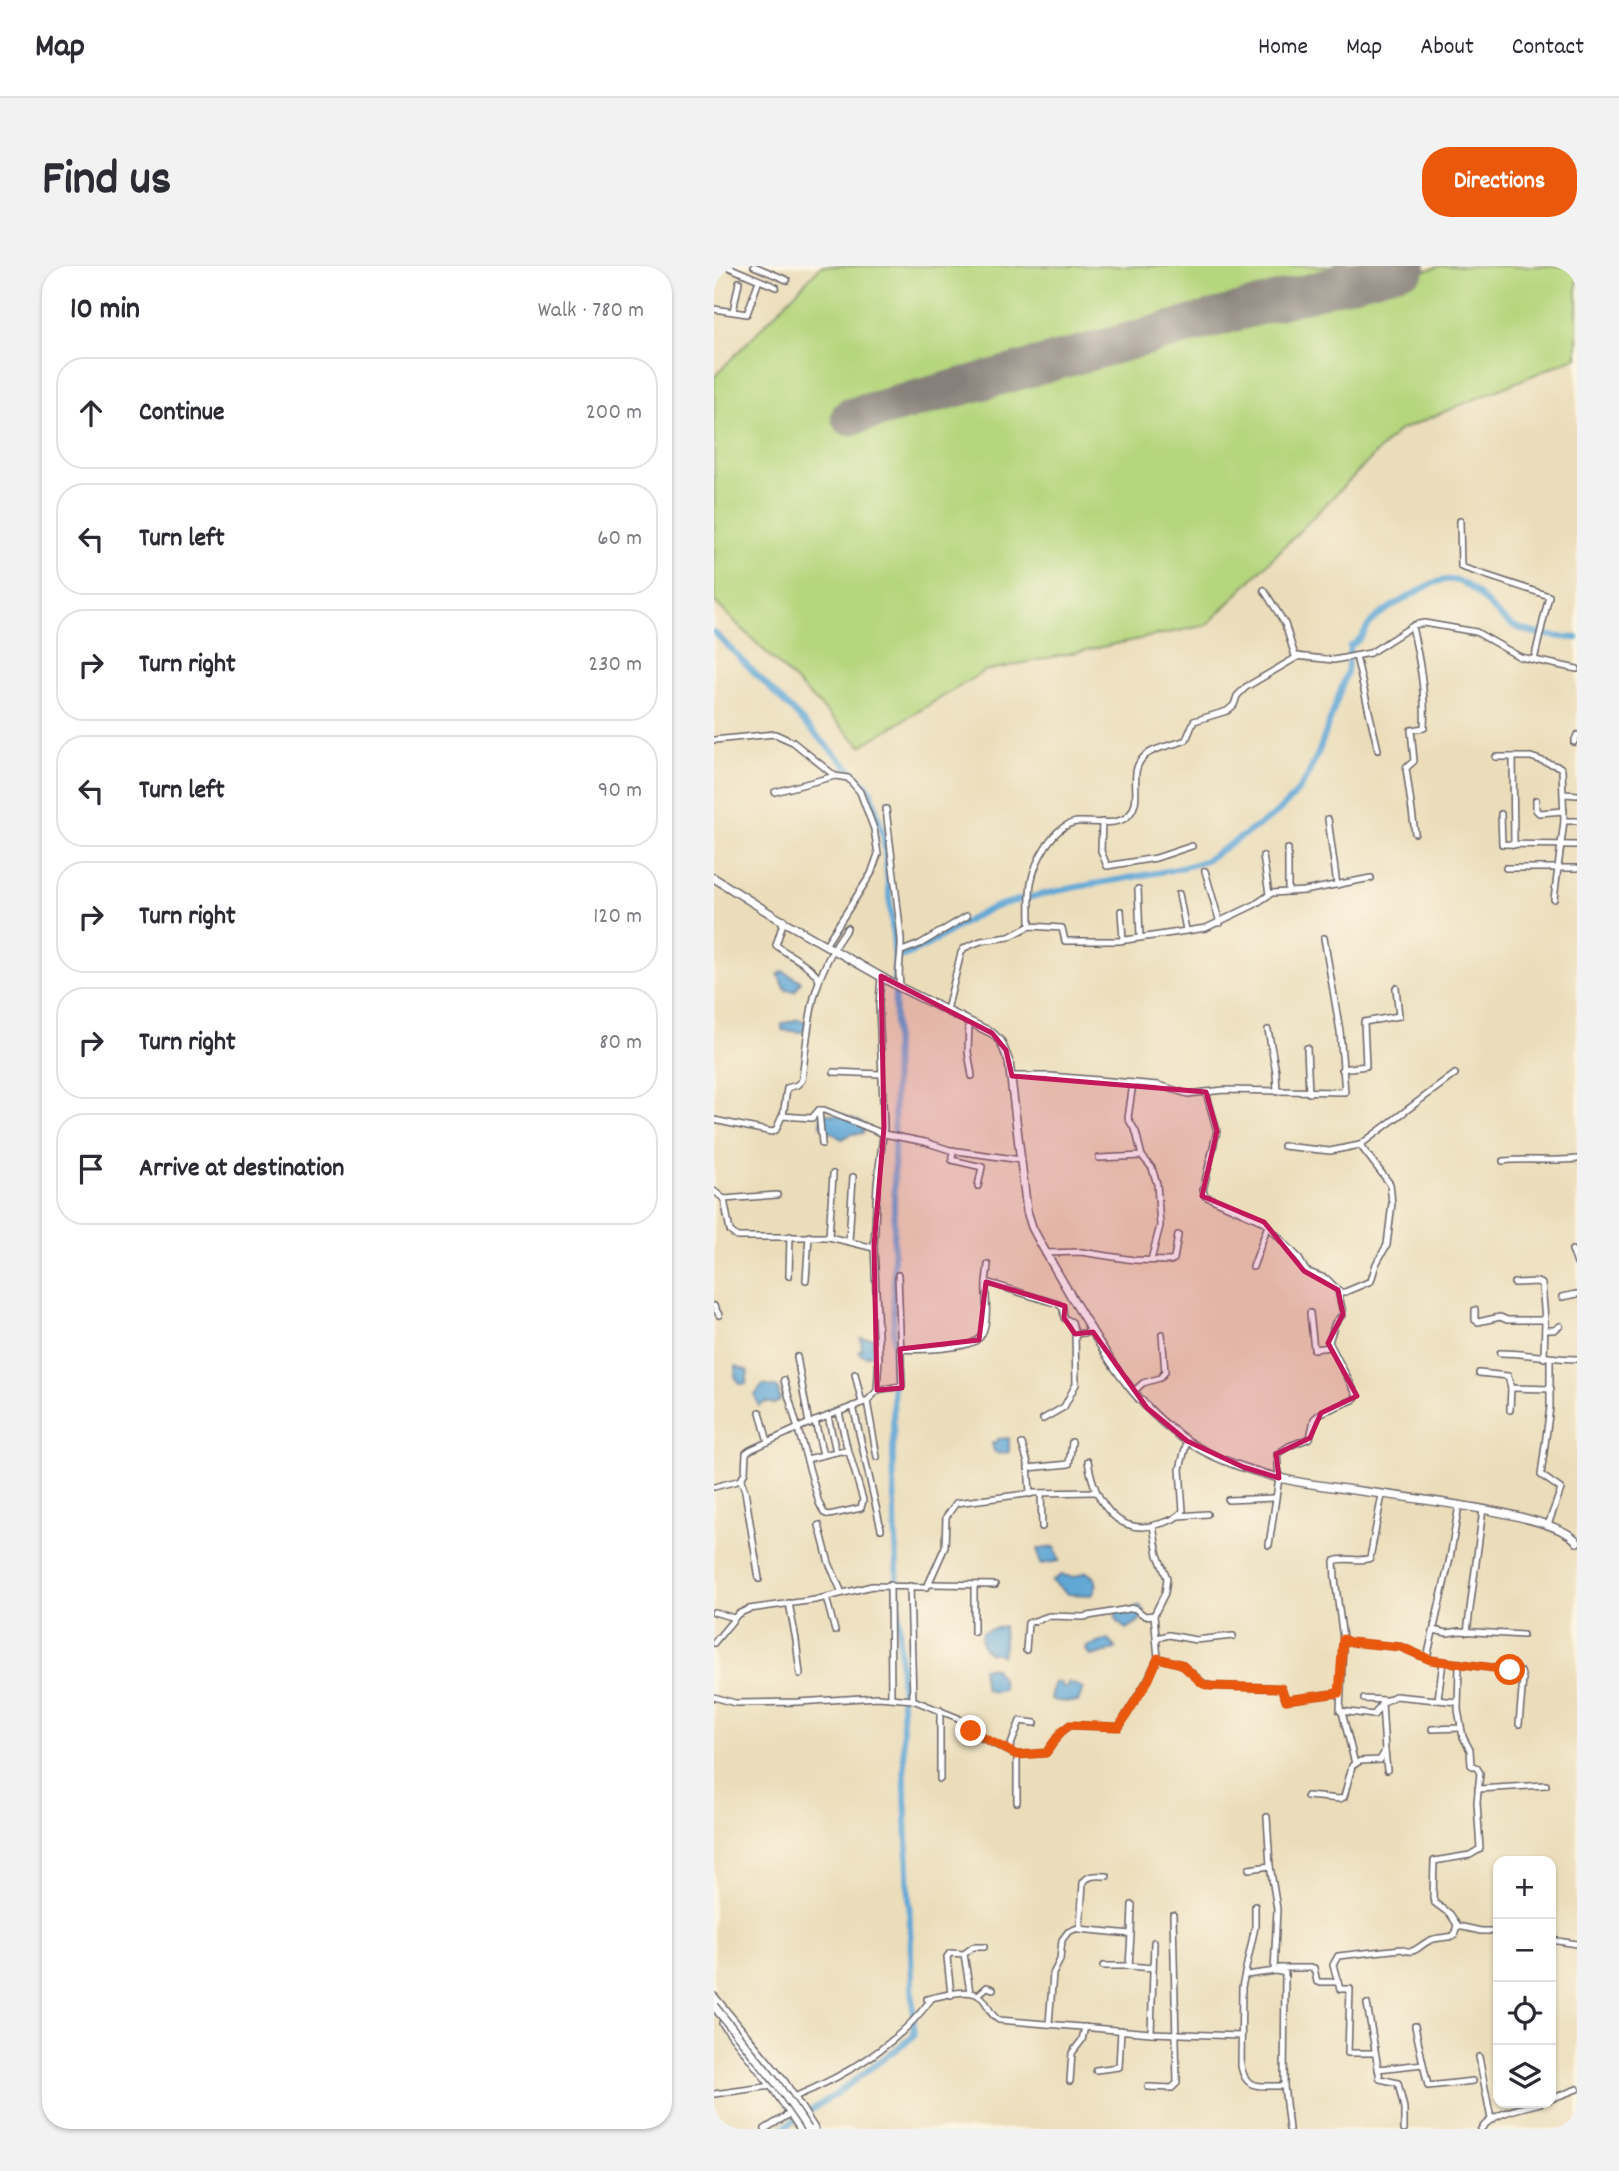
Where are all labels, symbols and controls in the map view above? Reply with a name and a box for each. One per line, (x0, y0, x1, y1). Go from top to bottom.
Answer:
text: Map (35, 25, 85, 72)
text: Home (1258, 31, 1308, 65)
text: Map (1346, 31, 1382, 65)
text: About (1420, 31, 1474, 65)
text: Contact (1512, 31, 1584, 65)
text: Find us (42, 147, 171, 217)
button: Directions (1422, 147, 1577, 217)
text: 10 min (70, 290, 140, 333)
text: Walk · 780 m (538, 295, 644, 328)
icon: ahead (72, 394, 110, 432)
text: Continue (139, 395, 224, 432)
text: 200 m (586, 397, 642, 430)
icon: left (72, 520, 110, 558)
text: Turn left (139, 521, 225, 558)
text: 60 m (597, 523, 642, 556)
icon: right (72, 646, 110, 684)
text: Turn right (139, 647, 236, 684)
text: 230 m (588, 649, 642, 682)
icon: left (72, 772, 110, 810)
text: Turn left (139, 773, 225, 810)
text: 90 m (598, 775, 642, 808)
icon: right (72, 898, 110, 936)
text: Turn right (139, 899, 236, 936)
text: 120 m (593, 901, 642, 934)
icon: right (72, 1024, 110, 1062)
text: Turn right (139, 1025, 236, 1062)
text: 80 m (599, 1027, 642, 1060)
icon: arrive (72, 1150, 110, 1188)
text: Arrive at destination (139, 1151, 344, 1188)
route start (1494, 1654, 1525, 1685)
route end (955, 1715, 986, 1746)
map controls (1493, 1856, 1556, 2108)
button: + (1493, 1856, 1556, 1919)
button: − (1493, 1919, 1556, 1982)
button: locate (1493, 1982, 1556, 2045)
button: layers (1493, 2045, 1556, 2108)

